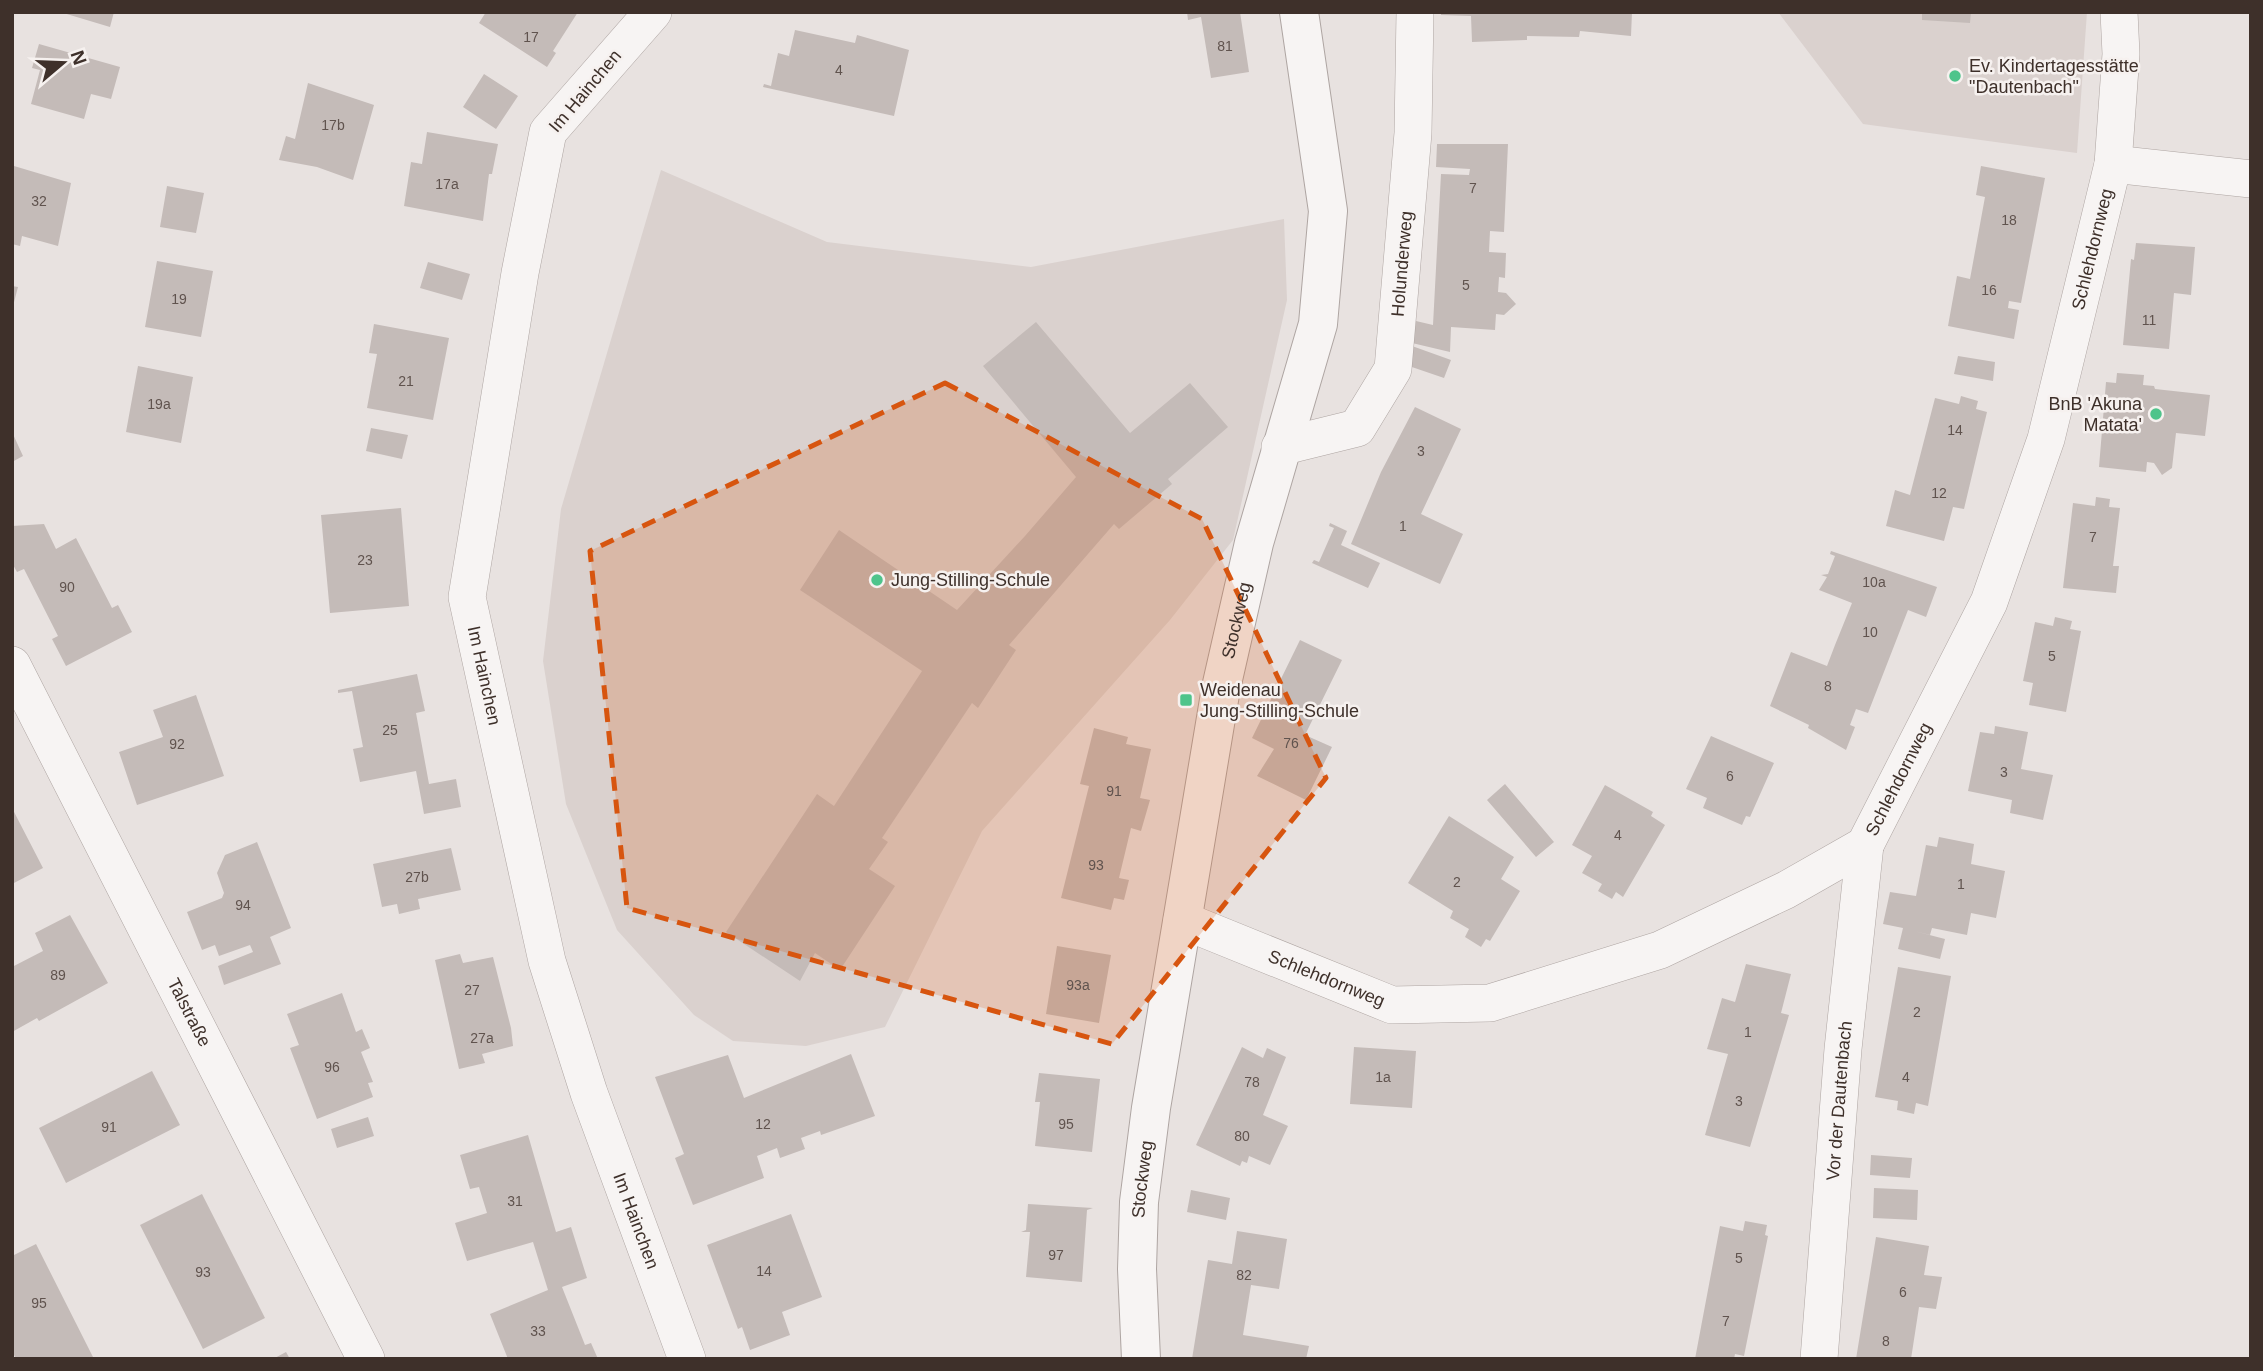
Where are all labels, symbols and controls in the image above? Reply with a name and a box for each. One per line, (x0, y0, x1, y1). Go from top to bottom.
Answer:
north arrow (28, 28, 98, 98)
house number: 17 (523, 29, 539, 45)
house number: 81 (1217, 38, 1233, 54)
street label: Im Hainchen (545, 46, 625, 136)
text: N (66, 48, 91, 68)
place label: Ev. Kindertagesstätte "Dautenbach" (1969, 56, 2139, 97)
house number: 4 (835, 62, 843, 78)
marker: Ev. Kindertagesstätte "Dautenbach" (1947, 68, 1963, 84)
house number: 17b (321, 117, 345, 133)
house number: 17a (435, 176, 459, 192)
house number: 7 (1469, 180, 1477, 196)
street label: Schlehdornweg (2068, 186, 2117, 312)
house number: 32 (31, 193, 47, 209)
street label: Holunderweg (1387, 210, 1416, 318)
house number: 18 (2001, 212, 2017, 228)
house number: 5 (1462, 277, 1470, 293)
house number: 16 (1981, 282, 1997, 298)
house number: 19 (171, 291, 187, 307)
house number: 11 (2142, 312, 2156, 328)
house number: 21 (398, 373, 414, 389)
place label: BnB 'Akuna Matata' (2049, 394, 2143, 435)
house number: 19a (147, 396, 171, 412)
marker: BnB 'Akuna Matata' (2148, 406, 2164, 422)
house number: 14 (1947, 422, 1963, 438)
house number: 3 (1417, 443, 1425, 459)
house number: 12 (1931, 485, 1947, 501)
house number: 1 (1399, 518, 1407, 534)
house number: 7 (2089, 529, 2097, 545)
house number: 23 (357, 552, 373, 568)
place label: Jung-Stilling-Schule (891, 570, 1050, 590)
marker: Jung-Stilling-Schule (869, 572, 885, 588)
house number: 10a (1862, 574, 1886, 590)
house number: 90 (59, 579, 75, 595)
street label: Stockweg (1218, 580, 1255, 661)
street label: Im Hainchen (464, 624, 505, 727)
house number: 10 (1862, 624, 1878, 640)
house number: 5 (2048, 648, 2056, 664)
house number: 8 (1824, 678, 1832, 694)
place label: Weidenau Jung-Stilling-Schule (1200, 680, 1359, 721)
marker: Weidenau Jung-Stilling-Schule (1178, 692, 1194, 708)
street label: Schlehdornweg (1861, 719, 1936, 839)
house number: 25 (382, 722, 398, 738)
house number: 76 (1283, 735, 1299, 751)
house number: 92 (169, 736, 185, 752)
house number: 3 (2000, 764, 2008, 780)
house number: 6 (1726, 768, 1734, 784)
house number: 91 (1106, 783, 1122, 799)
house number: 4 (1614, 827, 1622, 843)
house number: 93 (1088, 857, 1104, 873)
house number: 27b (405, 869, 429, 885)
house number: 2 (1453, 874, 1461, 890)
house number: 1 (1957, 876, 1965, 892)
house number: 94 (235, 897, 251, 913)
street label: Schlehdornweg (1265, 946, 1388, 1011)
house number: 89 (50, 967, 66, 983)
street label: Talstraße (163, 975, 215, 1050)
house number: 93a (1066, 977, 1090, 993)
house number: 27 (464, 982, 480, 998)
house number: 2 (1913, 1004, 1921, 1020)
street label: Vor der Dautenbach (1823, 1020, 1856, 1181)
house number: 1 (1744, 1024, 1752, 1040)
house number: 27a (470, 1030, 494, 1046)
house number: 96 (324, 1059, 340, 1075)
house number: 1a (1375, 1069, 1391, 1085)
house number: 4 (1902, 1069, 1910, 1085)
house number: 78 (1244, 1074, 1260, 1090)
house number: 3 (1735, 1093, 1743, 1109)
house number: 12 (755, 1116, 771, 1132)
house number: 95 (1058, 1116, 1074, 1132)
house number: 91 (101, 1119, 117, 1135)
house number: 80 (1234, 1128, 1250, 1144)
street label: Stockweg (1129, 1139, 1157, 1218)
street label: Im Hainchen (609, 1170, 663, 1272)
house number: 31 (507, 1193, 523, 1209)
house number: 97 (1048, 1247, 1064, 1263)
house number: 5 (1735, 1250, 1743, 1266)
house number: 14 (756, 1263, 772, 1279)
house number: 93 (195, 1264, 211, 1280)
house number: 82 (1236, 1267, 1252, 1283)
house number: 6 (1899, 1284, 1907, 1300)
house number: 95 (31, 1295, 47, 1311)
house number: 7 (1722, 1313, 1730, 1329)
house number: 33 (530, 1323, 546, 1339)
house number: 8 (1882, 1333, 1890, 1349)

